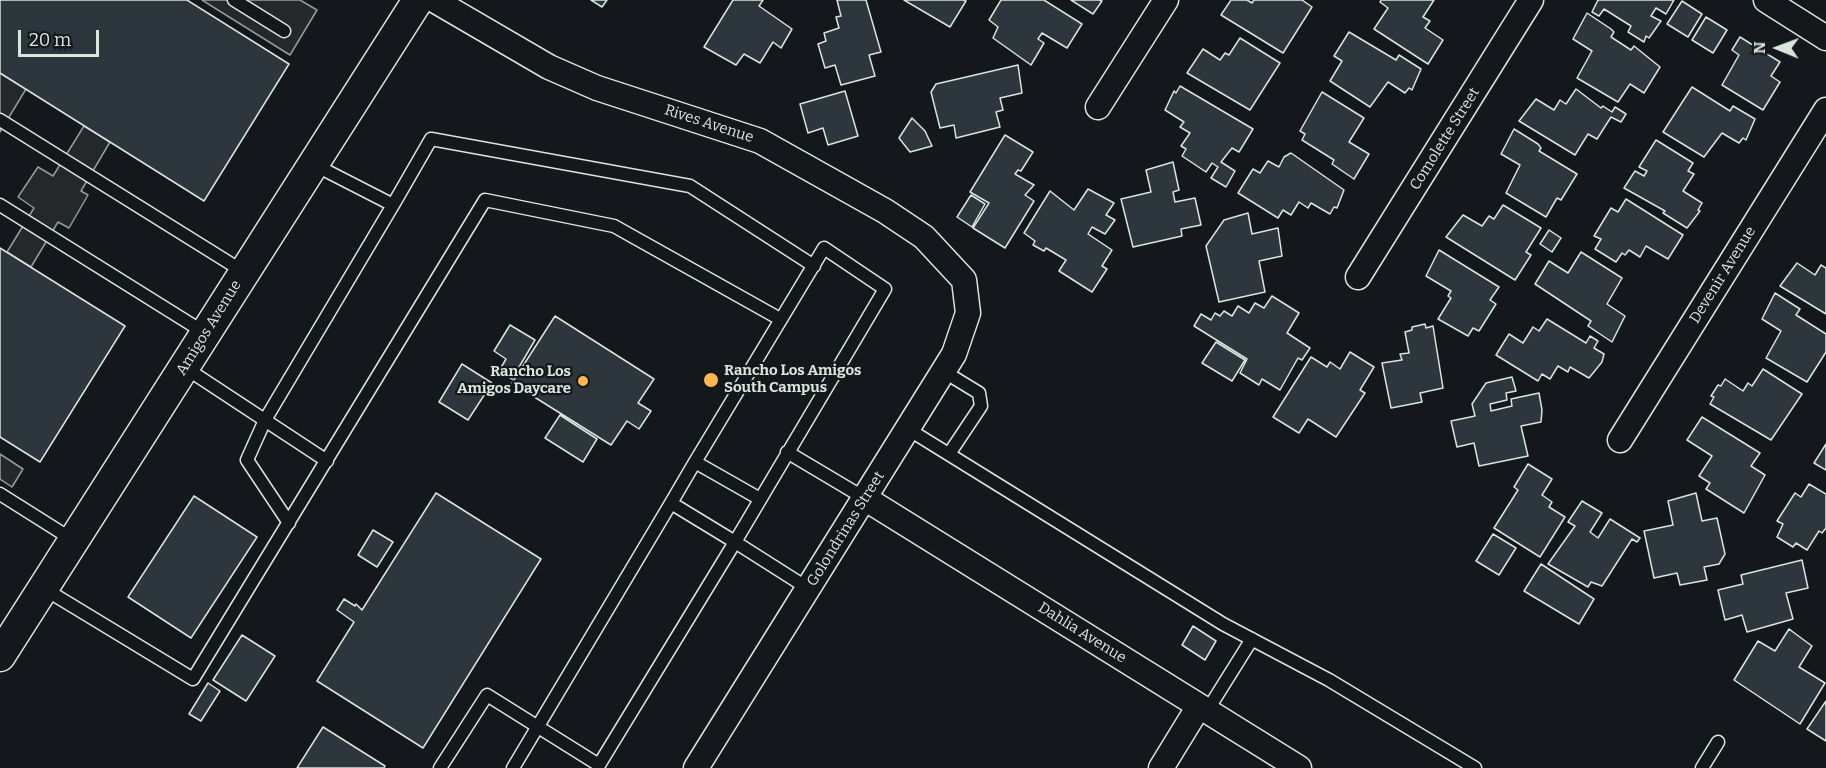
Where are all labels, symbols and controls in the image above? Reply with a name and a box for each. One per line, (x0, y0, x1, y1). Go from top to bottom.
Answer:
scale bar (21, 18, 102, 56)
north arrow (1748, 18, 1808, 78)
text: 20 m (29, 29, 71, 51)
text: N (1750, 41, 1769, 54)
street label: Comolette Street (1406, 84, 1484, 194)
street label: Rives Avenue (662, 101, 756, 147)
street label: Devenir Avenue (1686, 223, 1760, 327)
street label: Amigos Avenue (173, 277, 245, 379)
place label: Rancho Los Amigos South Campus (724, 362, 861, 397)
place label: Rancho Los Amigos Daycare (457, 363, 571, 398)
marker: Rancho Los Amigos South Campus (702, 371, 720, 389)
marker: Rancho Los Amigos Daycare (576, 374, 590, 388)
street label: Golondrinas Street (803, 468, 889, 590)
street label: Dahlia Avenue (1035, 599, 1129, 667)

